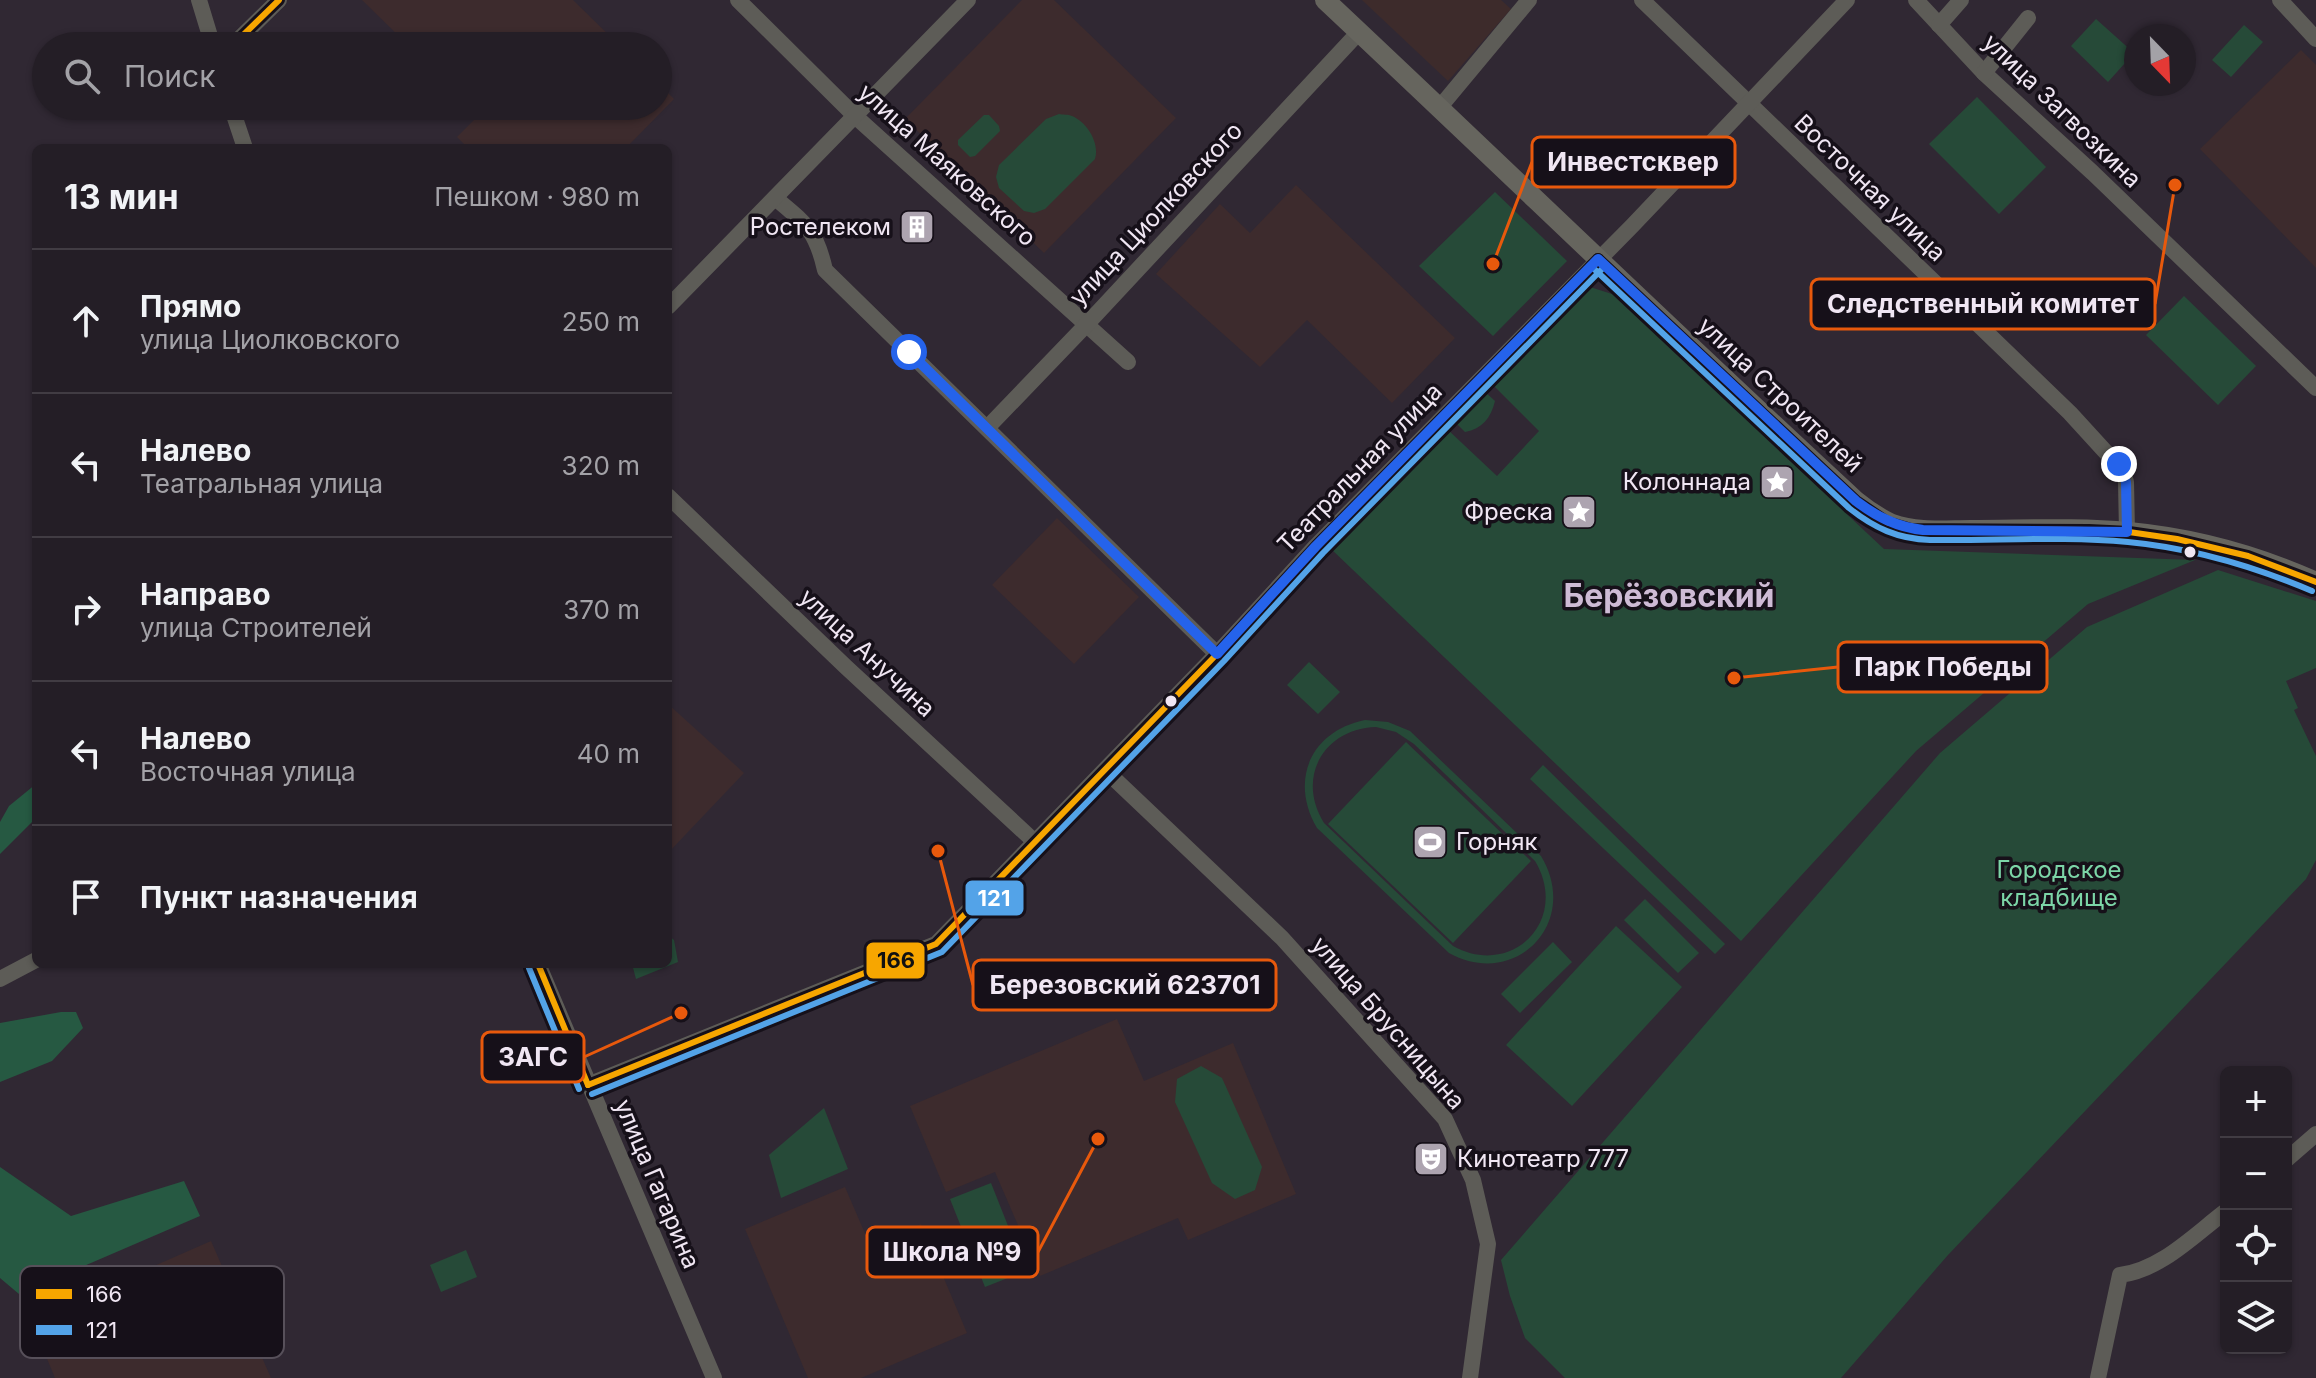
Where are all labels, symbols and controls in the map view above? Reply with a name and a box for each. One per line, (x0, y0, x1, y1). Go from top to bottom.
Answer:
north arrow (2124, 24, 2196, 96)
street label: улица Загвозкина (1977, 28, 2148, 194)
search box (32, 32, 672, 120)
icon: search (60, 54, 104, 98)
text: Поиск (124, 58, 215, 94)
street label: улица Маяковского (853, 77, 1042, 252)
street label: Восточная улица (1789, 108, 1952, 267)
street label: улица Циолковского (1063, 116, 1248, 311)
callout: Инвестсквер (1532, 137, 1735, 187)
text: Инвестсквер (1547, 146, 1719, 177)
text: 13 мин (64, 176, 179, 217)
text: Пешком · 980 m (434, 181, 640, 212)
building icon: Ростелеком (898, 208, 936, 246)
place label: Ростелеком (750, 212, 891, 241)
callout: Следственный комитет (1811, 279, 2155, 329)
text: Прямо (140, 288, 241, 324)
text: Следственный комитет (1827, 288, 2139, 319)
icon: ahead (64, 299, 108, 343)
text: 250 m (562, 306, 640, 337)
street label: улица Строителей (1692, 311, 1869, 478)
text: улица Циолковского (140, 324, 400, 355)
route start (891, 334, 927, 370)
street label: Театральная улица (1271, 377, 1448, 558)
text: Налево (140, 432, 252, 468)
icon: left (64, 443, 108, 487)
route end (2101, 446, 2137, 482)
text: 320 m (562, 450, 640, 481)
place icon: Колоннада (1758, 463, 1796, 501)
place label: Колоннада (1623, 467, 1751, 496)
text: Театральная улица (140, 468, 383, 499)
place icon: Фреска (1560, 493, 1598, 531)
place label: Фреска (1464, 497, 1553, 526)
unlabelled marker (2182, 544, 2198, 560)
text: Направо (140, 576, 271, 612)
district label: Берёзовский (1563, 576, 1775, 615)
street label: улица Анучина (794, 582, 941, 723)
icon: right (64, 587, 108, 631)
text: 370 m (563, 594, 640, 625)
text: улица Строителей (140, 612, 372, 643)
callout: Парк Победы (1838, 642, 2047, 692)
text: Парк Победы (1854, 651, 2032, 682)
unlabelled marker (1163, 693, 1179, 709)
text: Налево (140, 720, 252, 756)
icon: left (64, 731, 108, 775)
text: 40 m (577, 738, 640, 769)
text: Восточная улица (140, 756, 356, 787)
sports icon: Горняк (1411, 823, 1449, 861)
place label: Горняк (1456, 827, 1538, 856)
park label: Городское кладбище (1996, 855, 2122, 912)
icon: arrive (64, 875, 108, 919)
text: Пункт назначения (140, 879, 418, 915)
line badge: 121 (964, 879, 1025, 917)
text: 121 (978, 885, 1010, 911)
street label: улица Брусницына (1305, 930, 1471, 1115)
line badge: 166 (865, 941, 926, 980)
text: 166 (877, 947, 915, 973)
callout: Березовский 623701 (973, 960, 1276, 1010)
text: Березовский 623701 (989, 969, 1261, 1000)
callout: ЗАГС (482, 1032, 584, 1082)
text: ЗАГС (498, 1041, 568, 1072)
map controls (2220, 1066, 2292, 1354)
button: + (2220, 1066, 2292, 1138)
street label: улица Гагарина (609, 1095, 706, 1273)
button: − (2220, 1138, 2292, 1210)
theatre icon: Кинотеатр 777 (1412, 1140, 1450, 1178)
place label: Кинотеатр 777 (1457, 1144, 1629, 1173)
button: locate (2220, 1210, 2292, 1282)
callout: Школа №9 (867, 1227, 1038, 1277)
text: Школа №9 (883, 1236, 1021, 1267)
legend (20, 1266, 284, 1358)
text: 166 (86, 1281, 122, 1307)
button: layers (2220, 1282, 2292, 1354)
text: 121 (86, 1317, 117, 1343)

